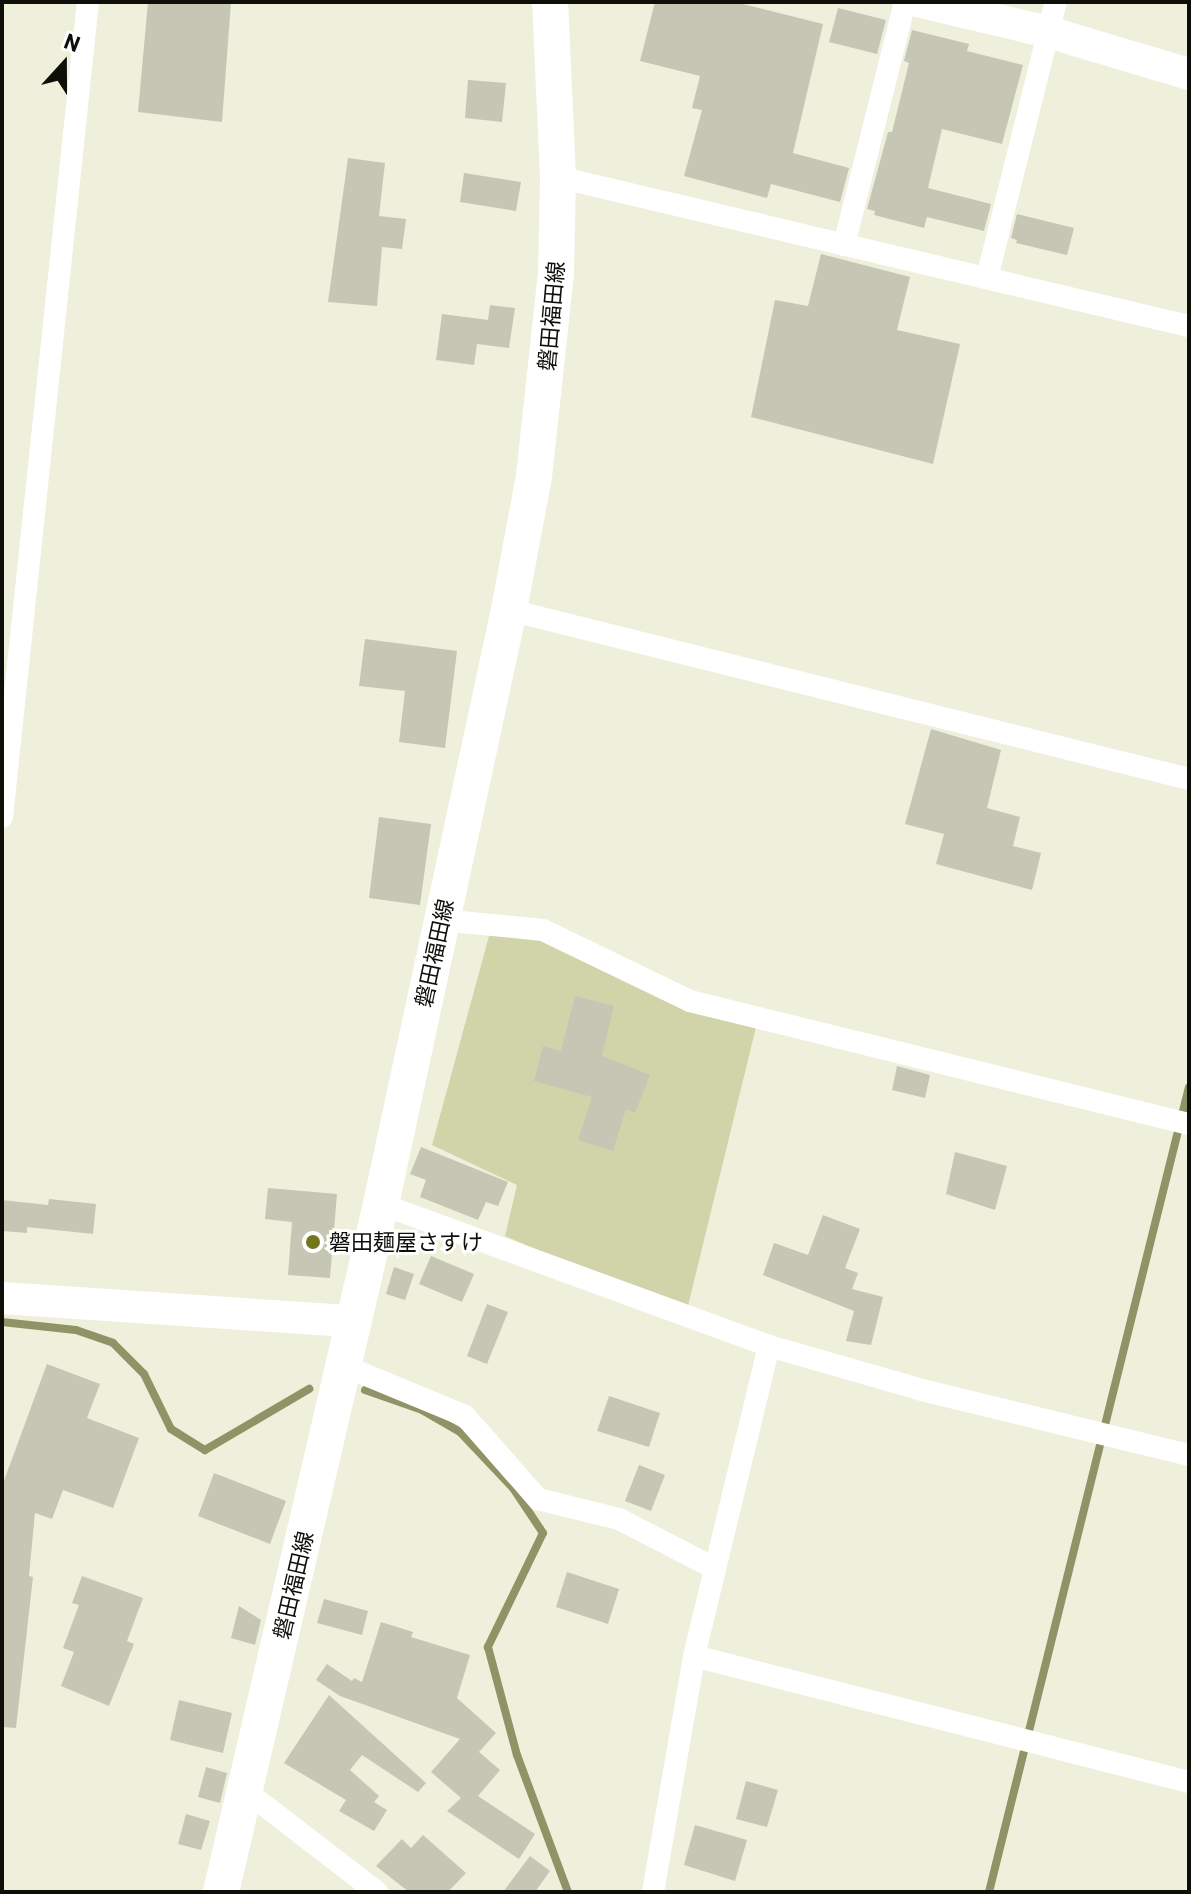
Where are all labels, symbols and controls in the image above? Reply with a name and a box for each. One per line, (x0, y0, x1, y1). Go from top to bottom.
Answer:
north arrow (24, 24, 104, 104)
text: N (61, 27, 84, 56)
street label: 磐田福田線 (533, 260, 569, 372)
street label: 磐田福田線 (410, 896, 458, 1010)
place label: 磐田麺屋さすけ (329, 1229, 483, 1255)
marker: 磐田麺屋さすけ (304, 1233, 322, 1251)
street label: 磐田福田線 (268, 1528, 318, 1642)

